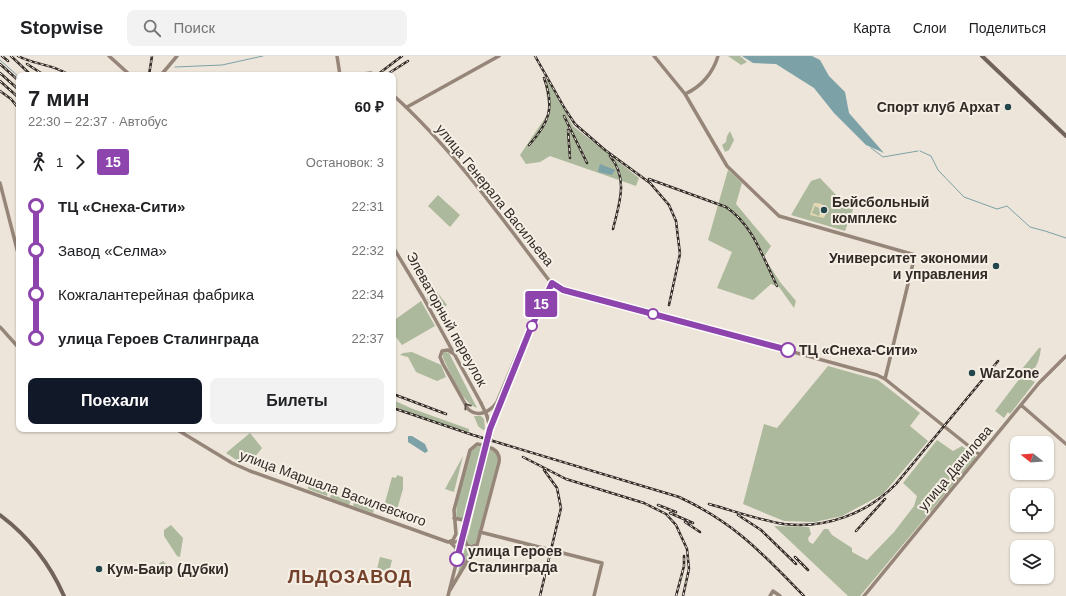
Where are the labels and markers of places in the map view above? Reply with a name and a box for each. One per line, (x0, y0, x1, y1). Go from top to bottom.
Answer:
place label: Спорт клуб Архат (877, 99, 1000, 115)
marker: Спорт клуб Архат (1003, 102, 1013, 112)
place label: Бейсбольный комплекс (832, 194, 929, 226)
marker: Бейсбольный комплекс (819, 205, 829, 215)
place label: Университет экономии и управления (829, 250, 988, 282)
marker: Университет экономии и управления (991, 261, 1001, 271)
unlabelled marker (647, 308, 659, 320)
unlabelled marker (526, 320, 538, 332)
marker: ТЦ «Снеха-Сити» (780, 342, 796, 358)
place label: ТЦ «Снеха-Сити» (799, 342, 918, 358)
place label: WarZone (980, 365, 1040, 381)
marker: WarZone (967, 368, 977, 378)
place label: улица Героев Сталинграда (468, 543, 562, 575)
marker: улица Героев Сталинграда (449, 551, 465, 567)
place label: Кум-Баир (Дубки) (107, 561, 229, 577)
marker: Кум-Баир (Дубки) (94, 564, 104, 574)

